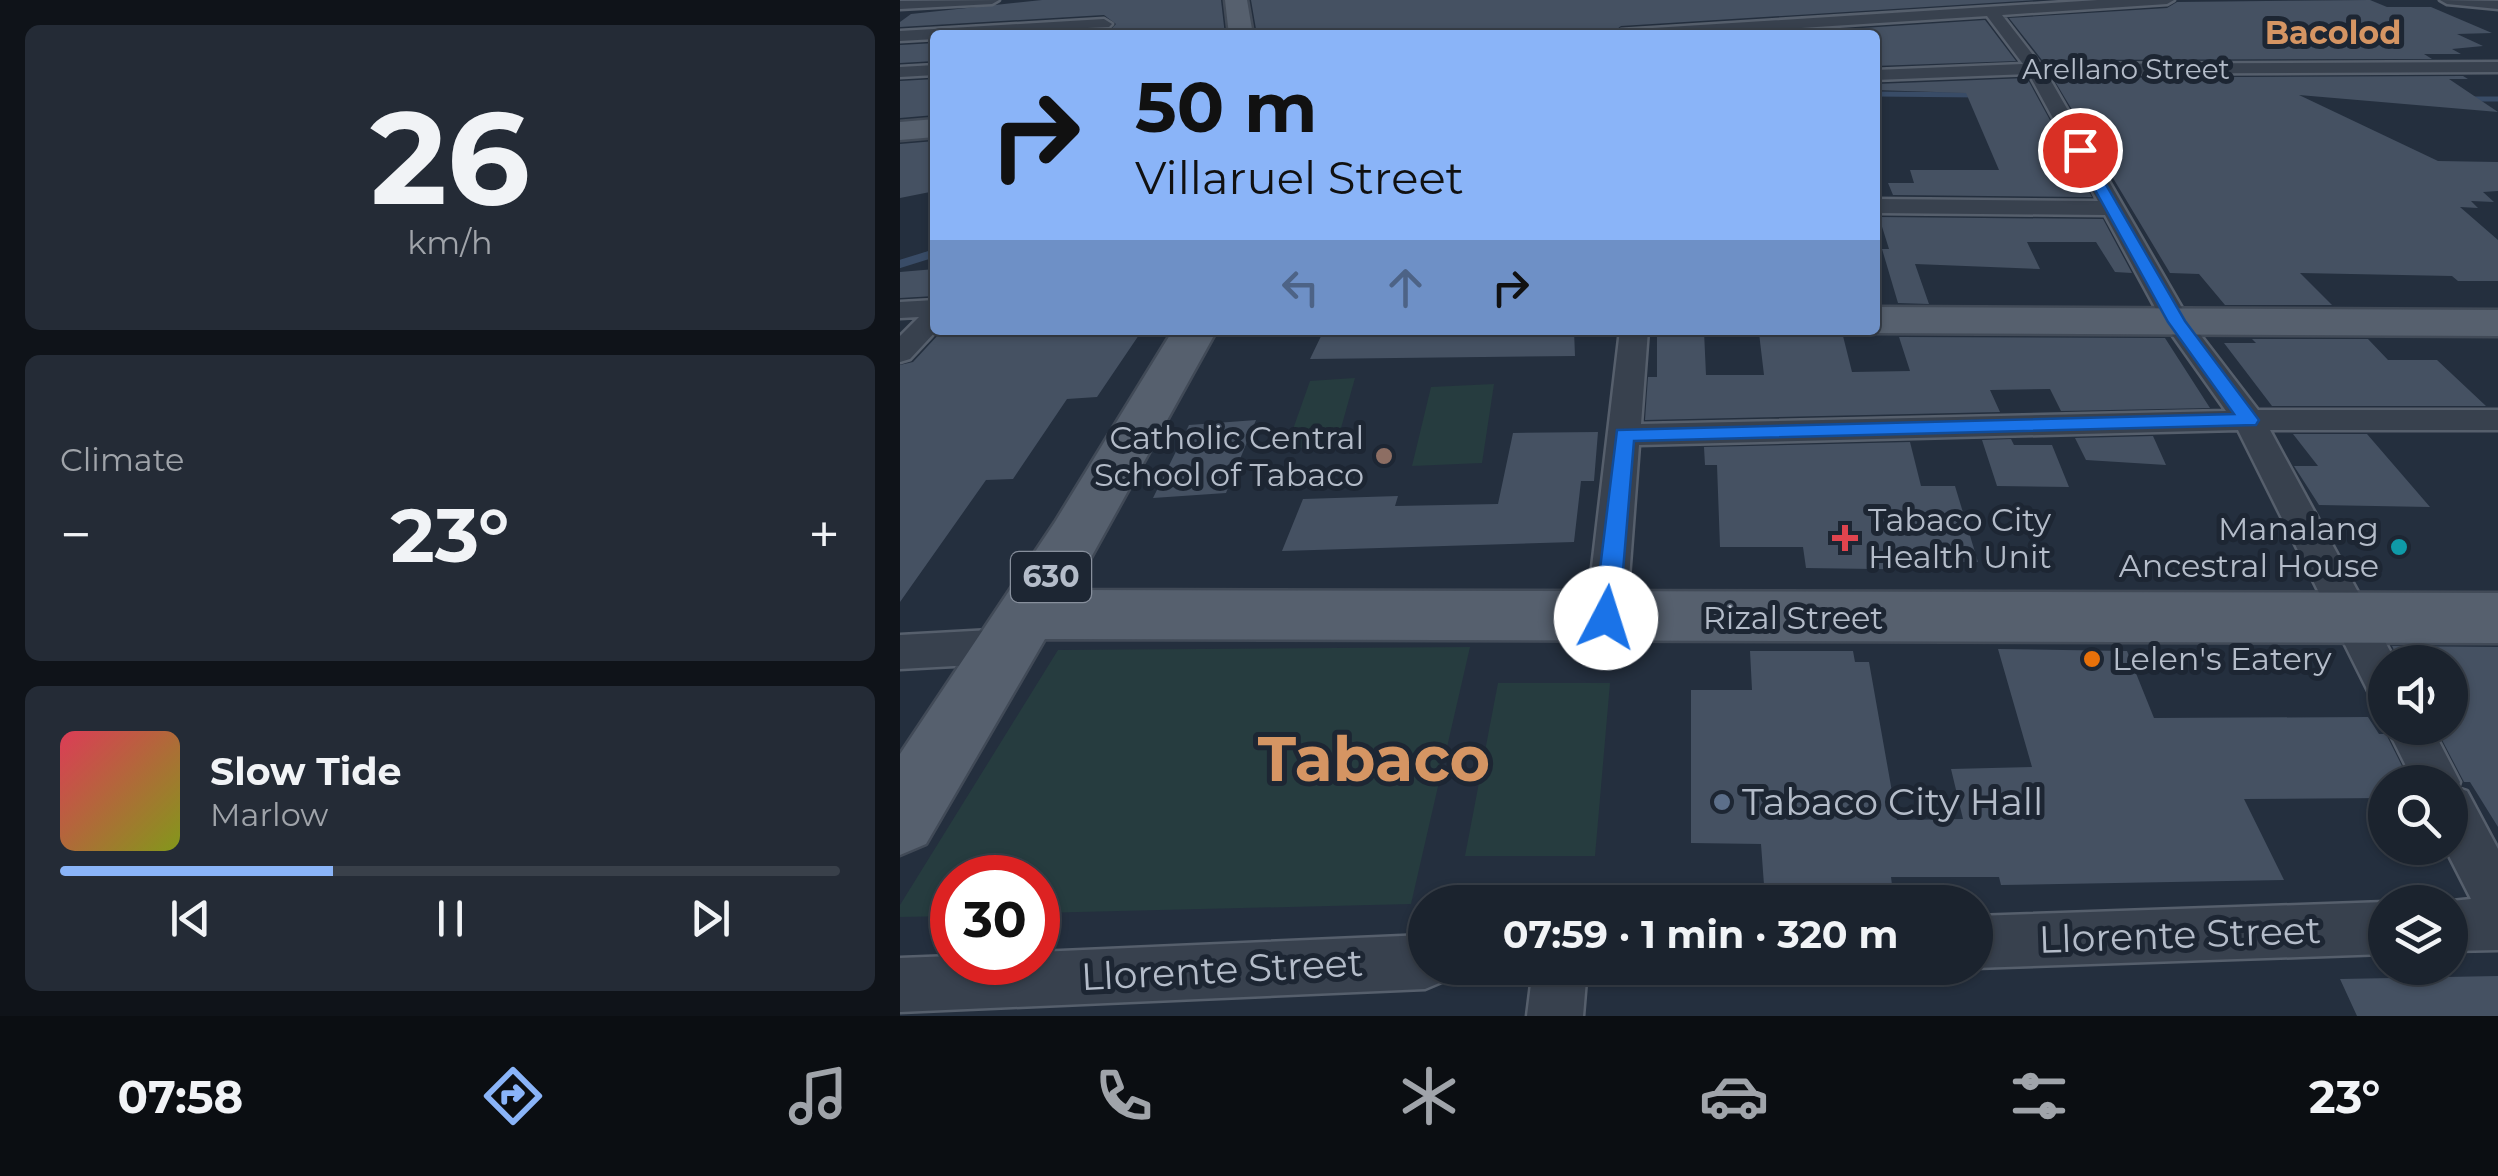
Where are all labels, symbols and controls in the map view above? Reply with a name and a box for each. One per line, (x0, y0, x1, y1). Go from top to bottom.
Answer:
district label: Bacolod (2265, 13, 2401, 52)
street label: Arellano Street (2022, 52, 2230, 86)
text: 50 m (1135, 64, 1317, 150)
icon: right (970, 70, 1100, 200)
text: 26 (370, 78, 530, 237)
pin (2038, 108, 2123, 193)
icon: arrive (2053, 123, 2108, 178)
text: Villaruel Street (1135, 150, 1464, 205)
text: km/h (407, 223, 493, 262)
icon: left (1273, 260, 1328, 315)
icon: ahead (1378, 260, 1433, 315)
icon: right (1483, 260, 1538, 315)
place label: Catholic Central School of Tabaco (1094, 418, 1364, 494)
text: Climate (60, 440, 184, 479)
marker: Catholic Central School of Tabaco (1373, 445, 1395, 467)
text: 23° (391, 489, 509, 581)
place label: Tabaco City Health Unit (1868, 500, 2052, 576)
text: − (60, 501, 92, 568)
text: + (808, 501, 840, 568)
place label: Manalang Ancestral House (2119, 509, 2379, 585)
marker: Tabaco City Health Unit (1832, 525, 1858, 551)
marker: Manalang Ancestral House (2388, 536, 2410, 558)
road number: 630 (1011, 552, 1091, 602)
position arrow (1554, 566, 1658, 670)
street label: Rizal Street (1703, 598, 1883, 637)
place label: Lelen's Eatery (2112, 639, 2332, 678)
map controls (2368, 645, 2468, 985)
button: sound (2368, 645, 2468, 745)
marker: Lelen's Eatery (2081, 648, 2103, 670)
district label: Tabaco (1258, 721, 1490, 797)
text: Slow Tide (210, 748, 402, 795)
button: search (2368, 765, 2468, 865)
place label: Tabaco City Hall (1742, 778, 2043, 825)
marker: Tabaco City Hall (1711, 791, 1733, 813)
text: Marlow (210, 795, 328, 834)
speed limit sign: 30 (930, 855, 1060, 985)
button: layers (2368, 885, 2468, 985)
icon: previous (163, 891, 218, 946)
icon: pause (423, 891, 478, 946)
icon: next (683, 891, 738, 946)
street label: Llorente Street (2038, 906, 2322, 963)
text: 07:59 · 1 min · 320 m (1503, 911, 1898, 958)
street label: Llorente Street (1080, 939, 1364, 1000)
icon: directions (478, 1061, 548, 1131)
icon: music (783, 1061, 853, 1131)
icon: phone (1089, 1061, 1159, 1131)
icon: climate (1394, 1061, 1464, 1131)
icon: car (1699, 1061, 1769, 1131)
icon: filters (2004, 1061, 2074, 1131)
text: 07:58 (118, 1069, 243, 1124)
text: 23° (2309, 1069, 2380, 1124)

